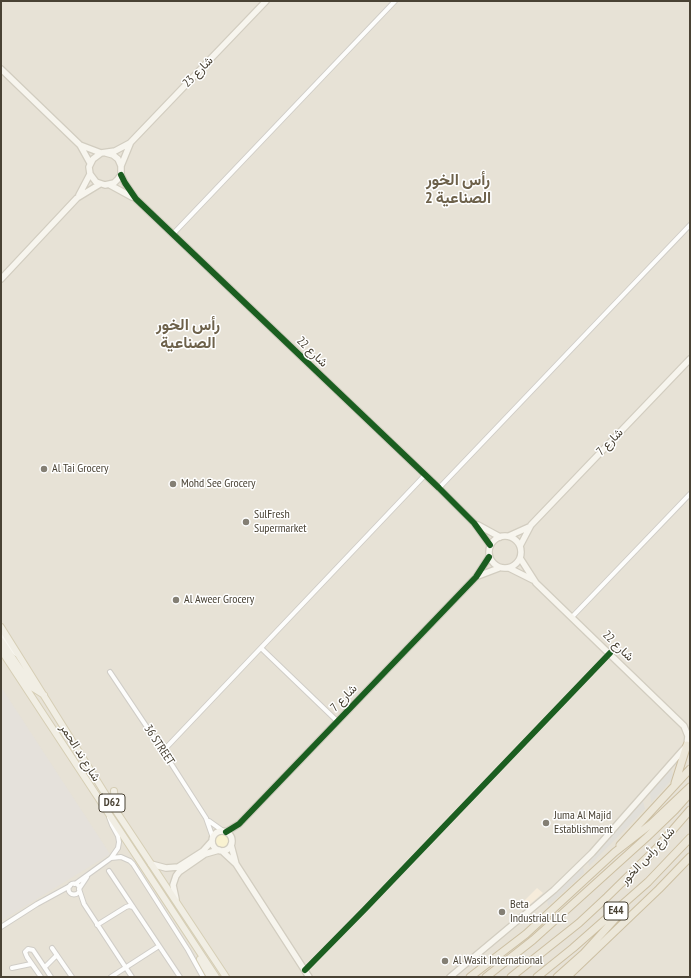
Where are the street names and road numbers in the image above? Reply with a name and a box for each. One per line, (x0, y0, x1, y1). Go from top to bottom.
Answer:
street label: شارع 23 (180, 54, 216, 90)
street label: شارع 22 (294, 334, 330, 370)
street label: شارع 7 (594, 425, 626, 459)
street label: شارع 22 (600, 628, 636, 664)
street label: شارع 7 (328, 681, 360, 715)
street label: شارع ند الحمر (57, 722, 103, 784)
street label: 36 STREET (141, 722, 177, 768)
road number: D62 (99, 794, 125, 812)
street label: شارع رأس الخور (618, 824, 678, 888)
road number: E44 (604, 902, 628, 920)

